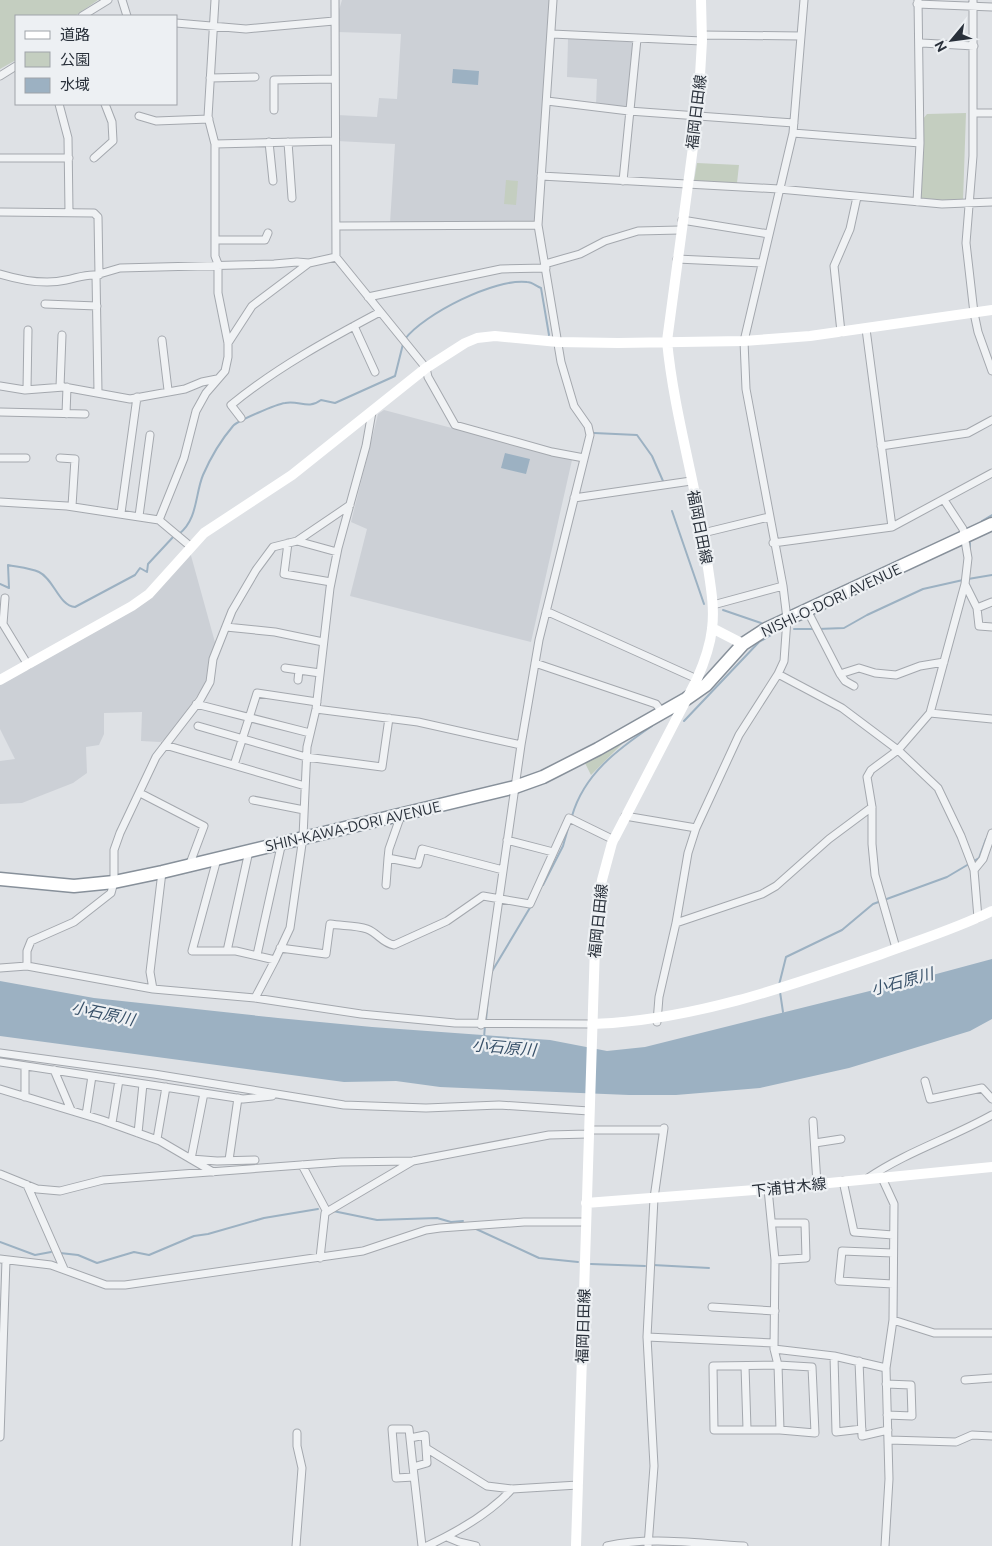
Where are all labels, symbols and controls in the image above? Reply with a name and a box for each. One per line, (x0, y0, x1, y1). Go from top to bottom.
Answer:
legend (15, 15, 178, 105)
north arrow (927, 15, 977, 65)
text: 道路 (60, 26, 90, 43)
text: N (931, 38, 950, 55)
text: 公園 (60, 51, 90, 68)
street label: 福岡日田線 (683, 74, 709, 150)
text: 水域 (60, 76, 90, 93)
street label: 福岡日田線 (684, 489, 716, 565)
street label: NISHI-O-DORI AVENUE (758, 560, 904, 640)
street label: SHIN-KAWA-DORI AVENUE (264, 798, 442, 854)
street label: 福岡日田線 (586, 883, 610, 959)
water label: 小石原川 (869, 964, 937, 998)
water label: 小石原川 (70, 998, 138, 1029)
water label: 小石原川 (471, 1035, 539, 1059)
street label: 下浦甘木線 (751, 1175, 827, 1199)
street label: 福岡日田線 (573, 1288, 593, 1364)

